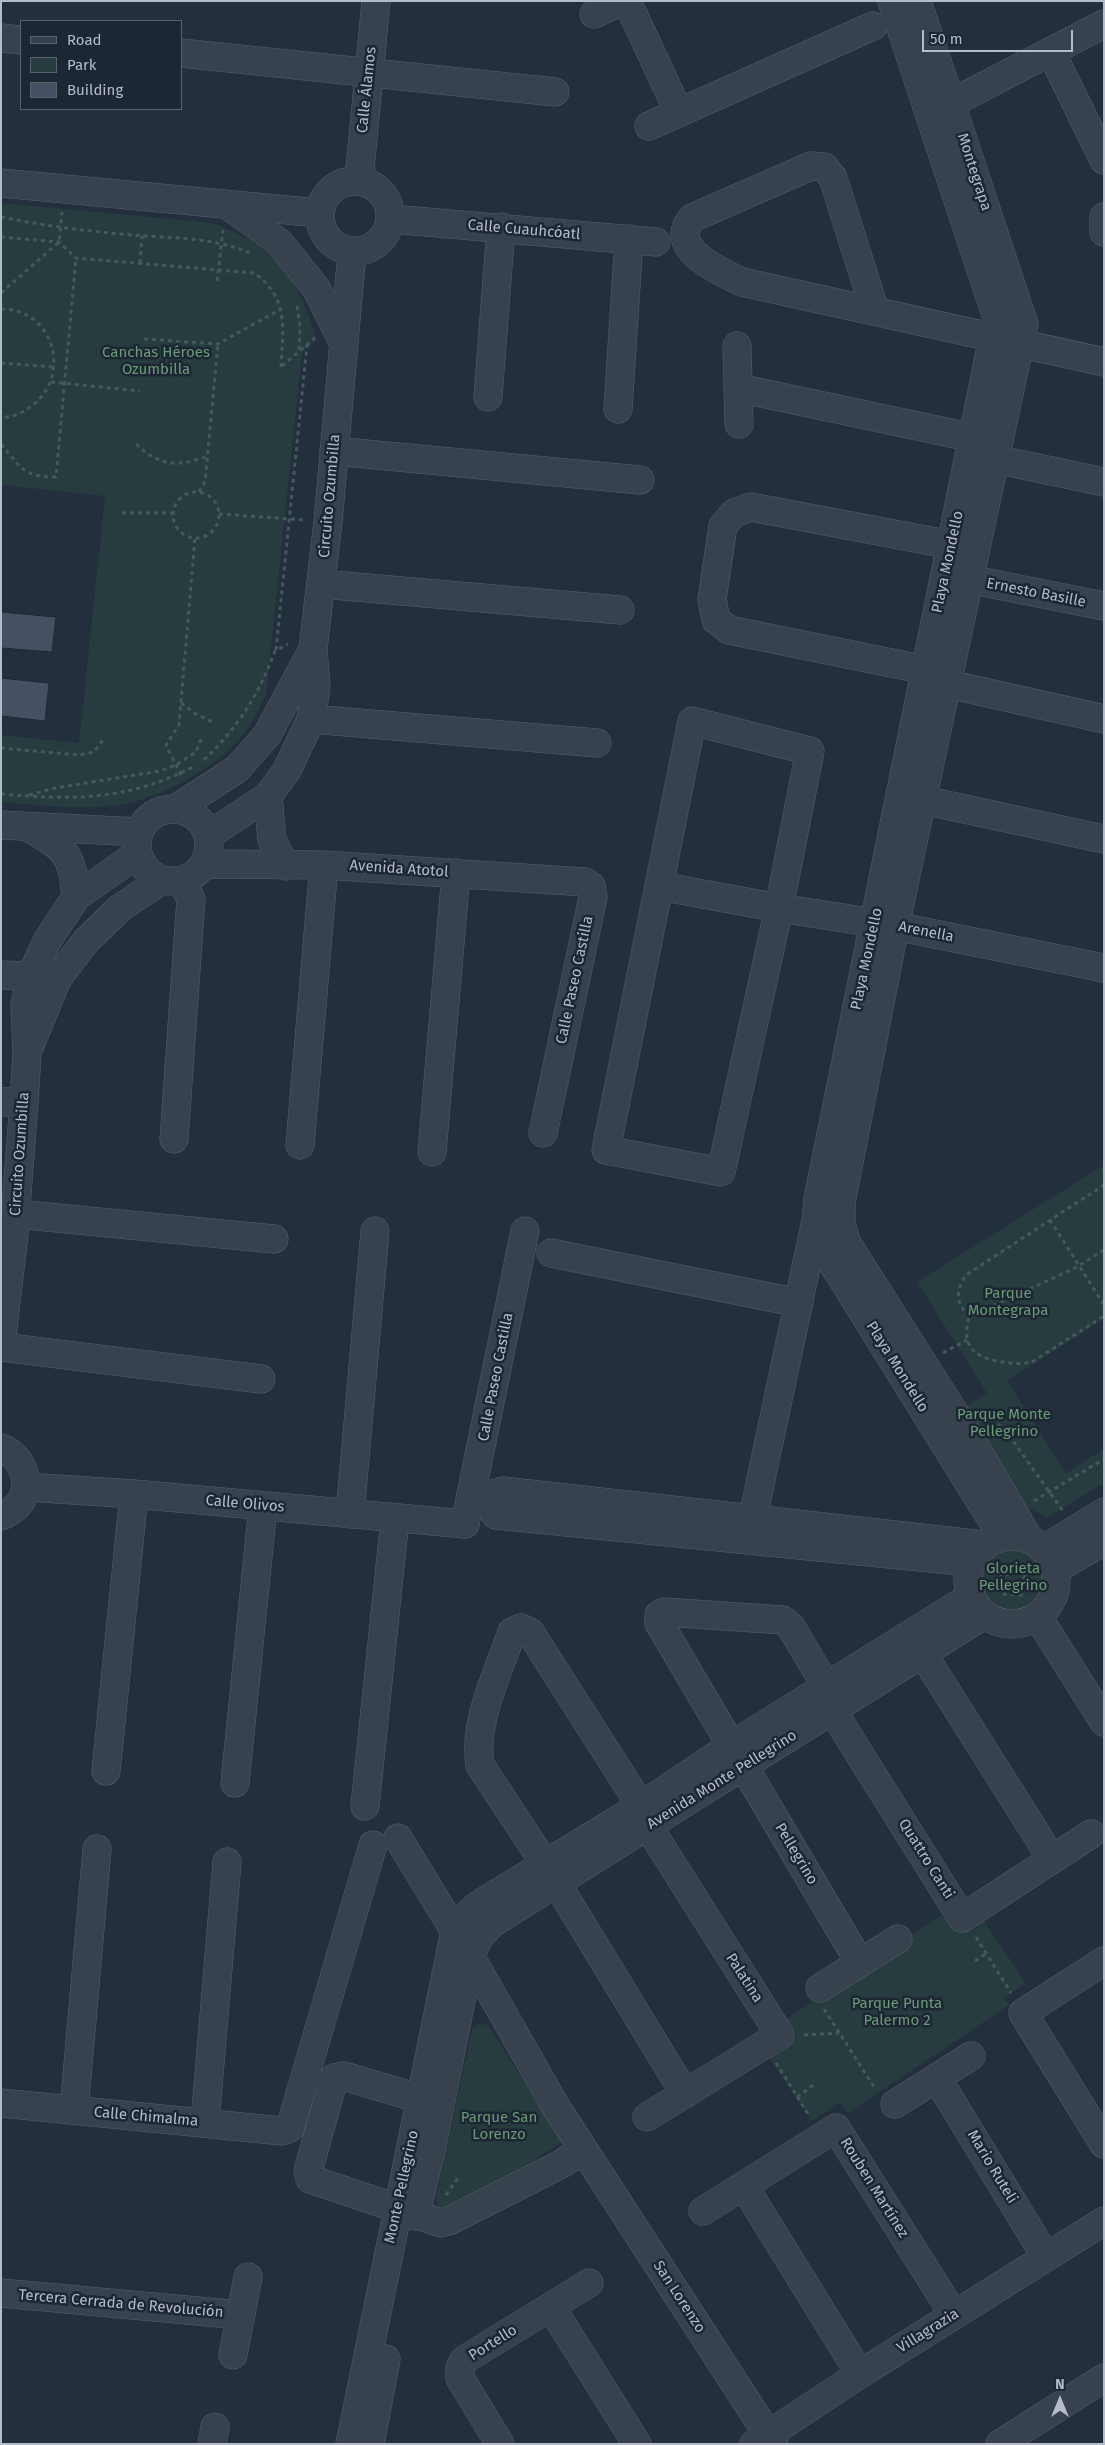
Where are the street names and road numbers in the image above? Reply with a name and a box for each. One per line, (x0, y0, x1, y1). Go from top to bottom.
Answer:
street label: Calle Álamos (354, 46, 380, 134)
street label: Montegrapa (953, 131, 995, 213)
street label: Calle Cuauhcóatl (467, 216, 581, 244)
street label: Circuito Ozumbilla (316, 433, 344, 559)
street label: Playa Mondello (928, 509, 968, 615)
street label: Ernesto Basille (985, 575, 1087, 611)
street label: Avenida Atotol (349, 857, 449, 881)
street label: Playa Mondello (847, 906, 887, 1012)
street label: Calle Paseo Castilla (553, 914, 597, 1046)
street label: Arenella (897, 918, 955, 946)
street label: Circuito Ozumbilla (7, 1091, 33, 1217)
street label: Calle Paseo Castilla (475, 1311, 517, 1443)
street label: Playa Mondello (862, 1318, 932, 1416)
street label: Calle Olivos (205, 1492, 285, 1516)
street label: Avenida Monte Pellegrino (644, 1726, 800, 1834)
street label: Quattro Canti (894, 1816, 958, 1902)
street label: Pellegrino (771, 1820, 821, 1888)
street label: Palatina (721, 1950, 767, 2006)
street label: Calle Chimalma (93, 2103, 199, 2131)
street label: Mario Ruteli (963, 2127, 1021, 2207)
street label: Monte Pellegrino (381, 2129, 423, 2245)
street label: Rouben Martínez (836, 2135, 912, 2241)
street label: San Lorenzo (649, 2258, 709, 2336)
street label: Tercera Cerrada de Revolución (18, 2286, 224, 2322)
street label: Villagrazia (894, 2305, 962, 2357)
street label: Portello (465, 2321, 521, 2365)

